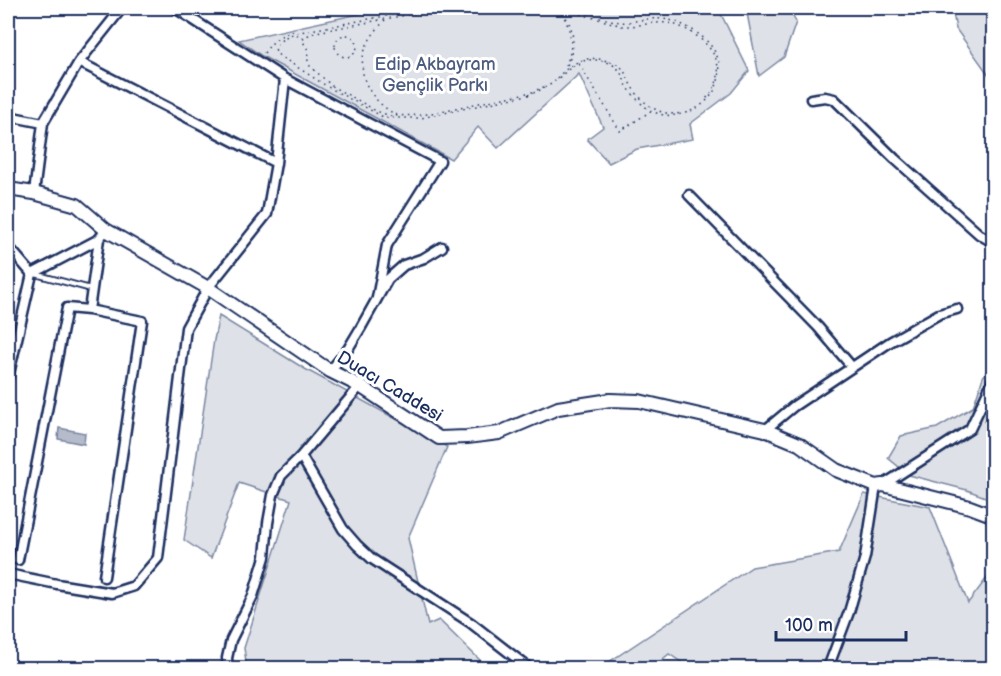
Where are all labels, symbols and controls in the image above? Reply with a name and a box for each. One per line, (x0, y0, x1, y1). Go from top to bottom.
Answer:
park label: Edip Akbayram Gençlik Parkı (374, 54, 496, 96)
street label: Duacı Caddesi (333, 347, 446, 426)
scale bar (776, 604, 906, 642)
text: 100 m (785, 615, 833, 636)

